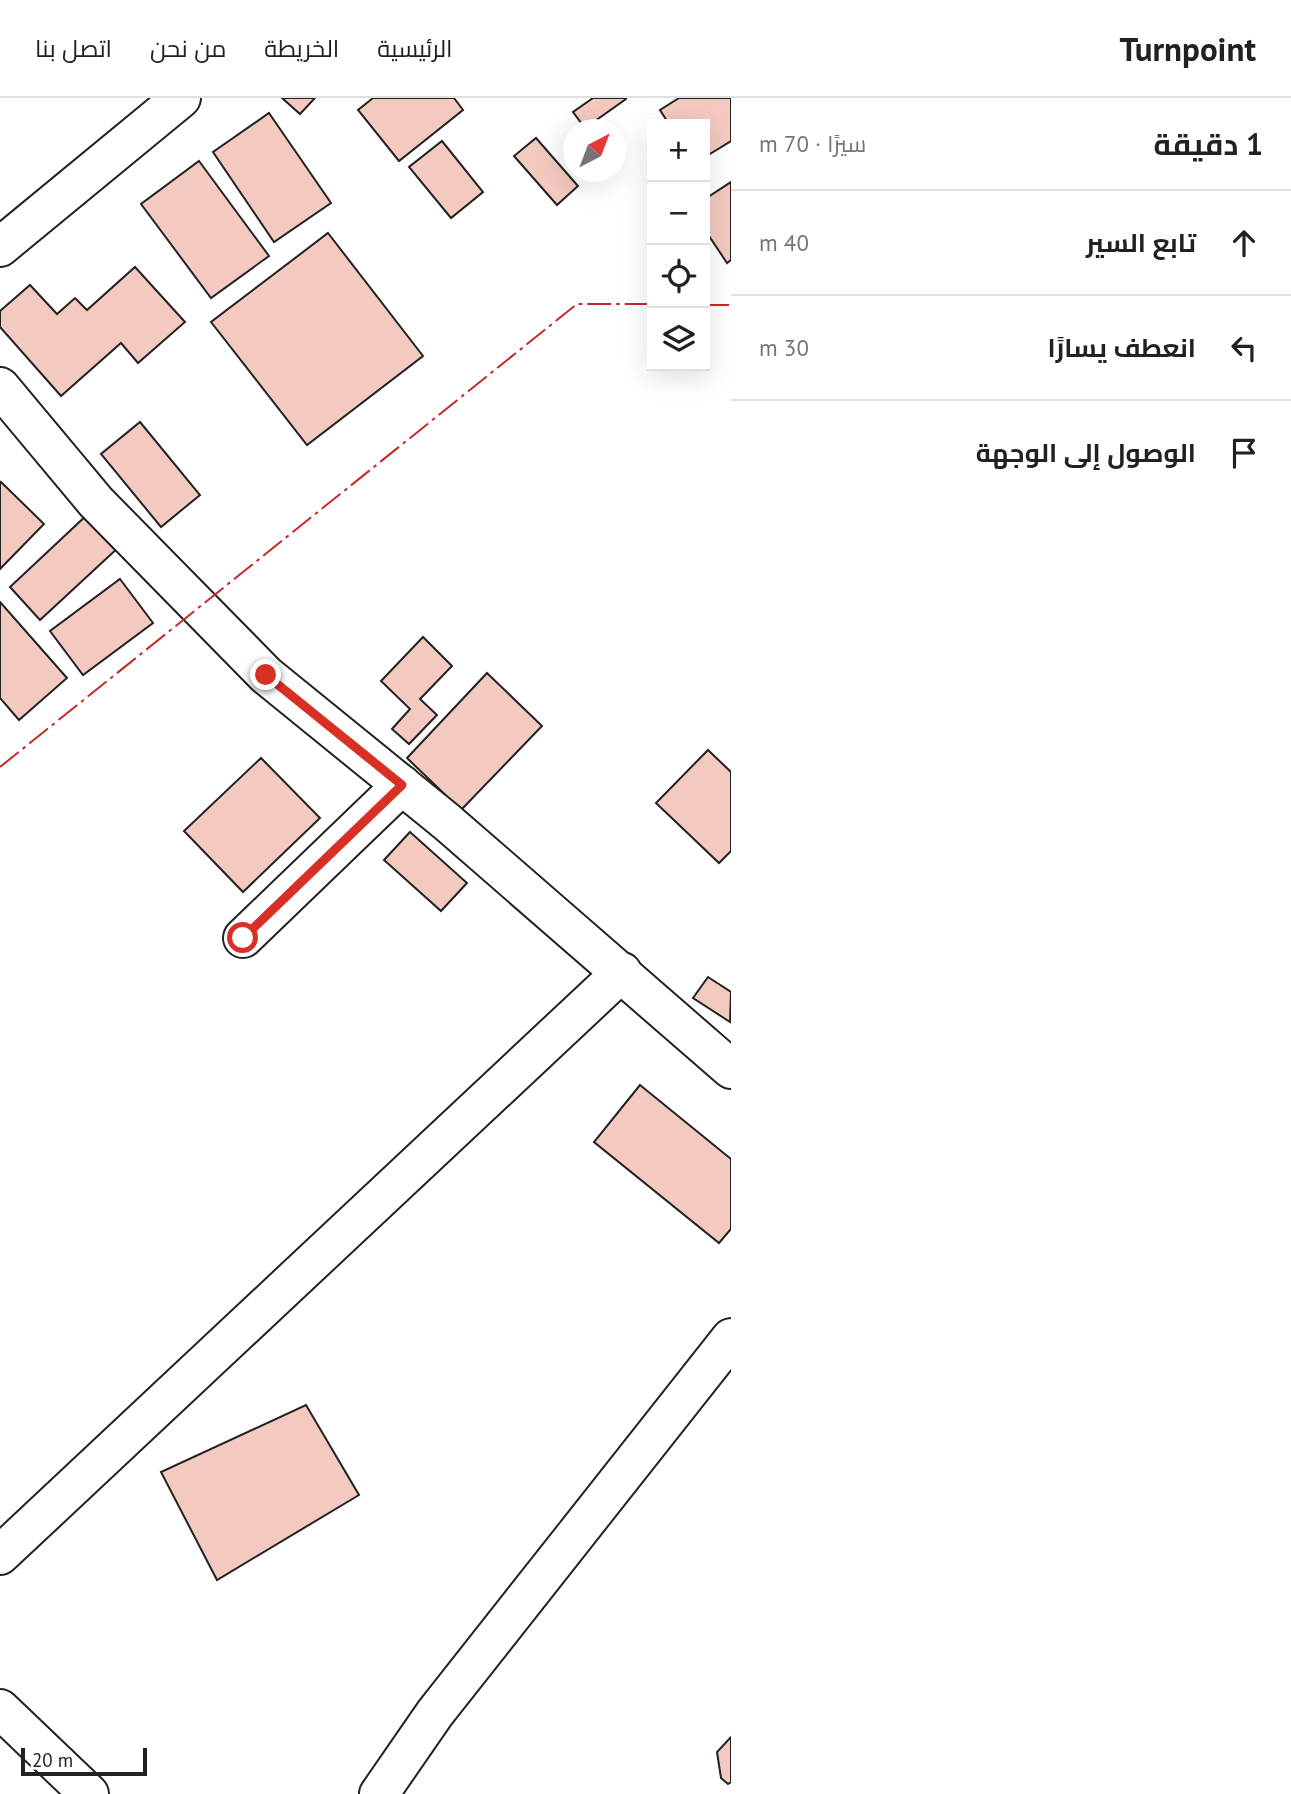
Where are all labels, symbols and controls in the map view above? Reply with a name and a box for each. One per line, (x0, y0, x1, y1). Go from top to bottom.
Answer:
text: Turnpoint (1119, 27, 1256, 70)
text: اتصل بنا (35, 33, 112, 64)
text: من نحن (150, 33, 226, 64)
text: الخريطة (264, 33, 339, 64)
text: الرئيسية (377, 33, 453, 64)
north arrow (563, 119, 626, 182)
map controls (647, 119, 710, 371)
button: + (647, 119, 710, 182)
text: 1 دقيقة (1154, 124, 1263, 163)
text: سيرًا · 70 m (759, 129, 866, 158)
button: − (647, 182, 710, 245)
icon: ahead (1225, 224, 1263, 262)
text: تابع السير (1086, 226, 1196, 259)
text: 40 m (759, 228, 809, 257)
button: locate (647, 245, 710, 308)
button: layers (647, 308, 710, 371)
icon: left (1225, 329, 1263, 367)
text: انعطف يسارًا (1048, 331, 1196, 364)
text: 30 m (759, 333, 809, 362)
icon: arrive (1225, 434, 1263, 472)
text: الوصول إلى الوجهة (976, 436, 1196, 469)
route end (250, 659, 281, 690)
route start (227, 922, 258, 953)
scale bar (21, 1745, 147, 1777)
text: 20 m (32, 1748, 73, 1772)

